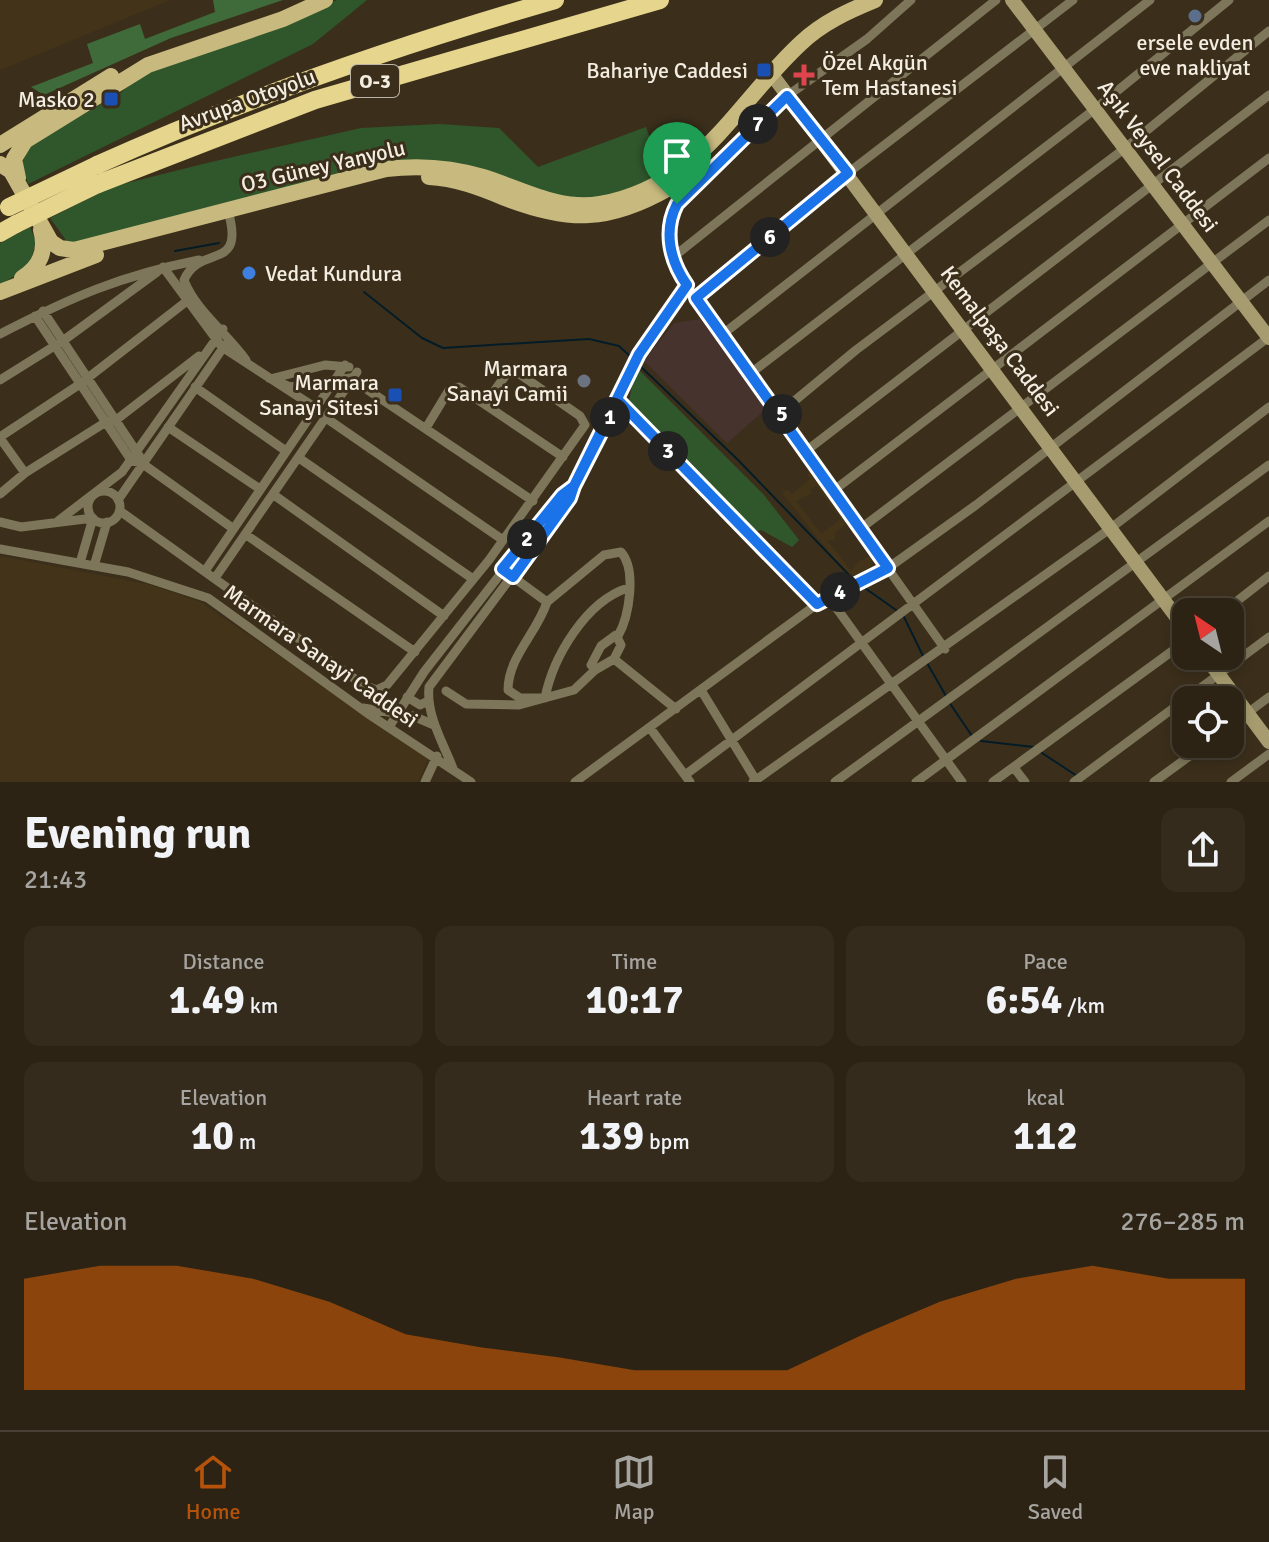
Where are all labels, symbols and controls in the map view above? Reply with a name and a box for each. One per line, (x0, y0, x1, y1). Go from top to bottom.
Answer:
marker: ersele evden eve nakliyat (1186, 7, 1204, 25)
place label: ersele evden eve nakliyat (1136, 29, 1254, 81)
place label: Özel Akgün Tem Hastanesi (822, 49, 958, 101)
place label: Bahariye Caddesi (586, 57, 748, 84)
marker: Bahariye Caddesi (755, 61, 773, 79)
street label: Avrupa Otoyolu (175, 63, 319, 137)
marker: Özel Akgün Tem Hastanesi (793, 64, 815, 86)
road number: O-3 (351, 65, 399, 97)
street label: Aşık Veysel Caddesi (1092, 75, 1224, 237)
place label: Masko 2 (18, 86, 95, 113)
marker: Masko 2 (102, 90, 120, 108)
pin: 7 (738, 104, 778, 144)
text: 7 (752, 110, 764, 137)
pin (643, 122, 711, 204)
street label: O3 Güney Yanyolu (238, 134, 408, 198)
icon: arrive (655, 134, 699, 178)
pin: 6 (750, 217, 790, 257)
text: 6 (764, 223, 776, 250)
place label: Vedat Kundura (265, 260, 402, 287)
street label: Kemalpaşa Caddesi (935, 260, 1065, 422)
marker: Vedat Kundura (240, 264, 258, 282)
place label: Marmara Sanayi Camii (447, 355, 568, 407)
place label: Marmara Sanayi Sitesi (259, 369, 379, 421)
marker: Marmara Sanayi Camii (575, 372, 593, 390)
marker: Marmara Sanayi Sitesi (386, 386, 404, 404)
pin: 5 (762, 394, 802, 434)
pin: 1 (590, 397, 630, 437)
text: 5 (776, 400, 788, 427)
text: 1 (604, 403, 616, 430)
pin: 3 (648, 431, 688, 471)
text: 3 (662, 437, 674, 464)
pin: 2 (507, 519, 547, 559)
text: 2 (521, 525, 533, 552)
pin: 4 (820, 572, 860, 612)
text: 4 (834, 578, 846, 605)
street label: Marmara Sanayi Caddesi (219, 579, 423, 733)
north arrow (1172, 598, 1244, 670)
map controls (1172, 598, 1244, 758)
button: locate (1172, 686, 1244, 758)
text: Evening run (24, 807, 251, 861)
button: share (1161, 808, 1245, 892)
text: 21:43 (24, 864, 87, 896)
text: Distance (183, 948, 264, 975)
text: Time (612, 948, 657, 975)
text: Pace (1023, 948, 1068, 975)
text: 1.49 (169, 975, 245, 1025)
text: 10:17 (585, 975, 684, 1025)
text: 6:54 (986, 975, 1062, 1025)
text: km (245, 992, 278, 1019)
text: /km (1062, 992, 1105, 1019)
text: Elevation (180, 1084, 267, 1111)
text: Heart rate (587, 1084, 682, 1111)
text: kcal (1026, 1084, 1065, 1111)
text: 10 (191, 1111, 234, 1161)
text: 139 (579, 1111, 644, 1161)
text: 112 (1013, 1111, 1078, 1161)
text: m (234, 1128, 256, 1155)
text: bpm (644, 1128, 690, 1155)
text: Elevation (24, 1206, 128, 1238)
text: 276–285 m (1121, 1206, 1245, 1238)
tab: Home (186, 1450, 241, 1525)
tab: Map (612, 1450, 656, 1525)
tab: Saved (1028, 1450, 1083, 1525)

